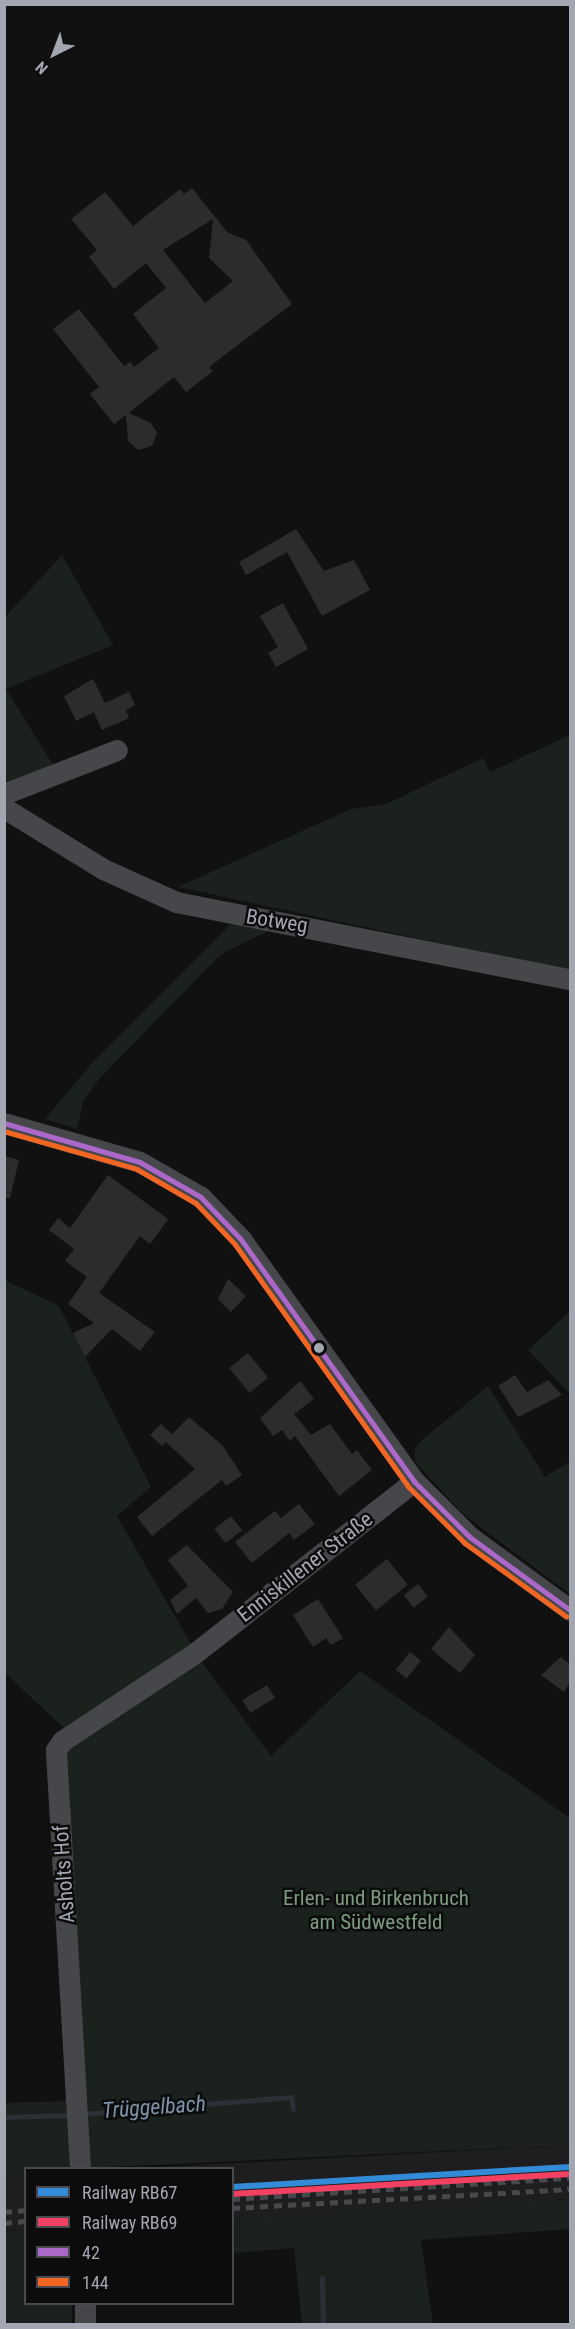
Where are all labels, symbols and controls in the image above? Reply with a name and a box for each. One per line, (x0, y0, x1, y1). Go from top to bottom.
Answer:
north arrow (24, 24, 84, 84)
text: N (32, 57, 52, 78)
street label: Botweg (244, 904, 310, 938)
unlabelled marker (313, 1342, 325, 1354)
street label: Enniskillener Straße (233, 1507, 377, 1627)
street label: Asholts Hof (48, 1824, 80, 1924)
park label: Erlen- und Birkenbruch am Südwestfeld (283, 1885, 469, 1935)
water label: Trüggelbach (101, 2090, 207, 2124)
legend (24, 2167, 234, 2305)
text: Railway RB67 (82, 2182, 177, 2203)
text: Railway RB69 (82, 2212, 177, 2233)
text: 42 (82, 2242, 100, 2263)
text: 144 (82, 2272, 109, 2293)

